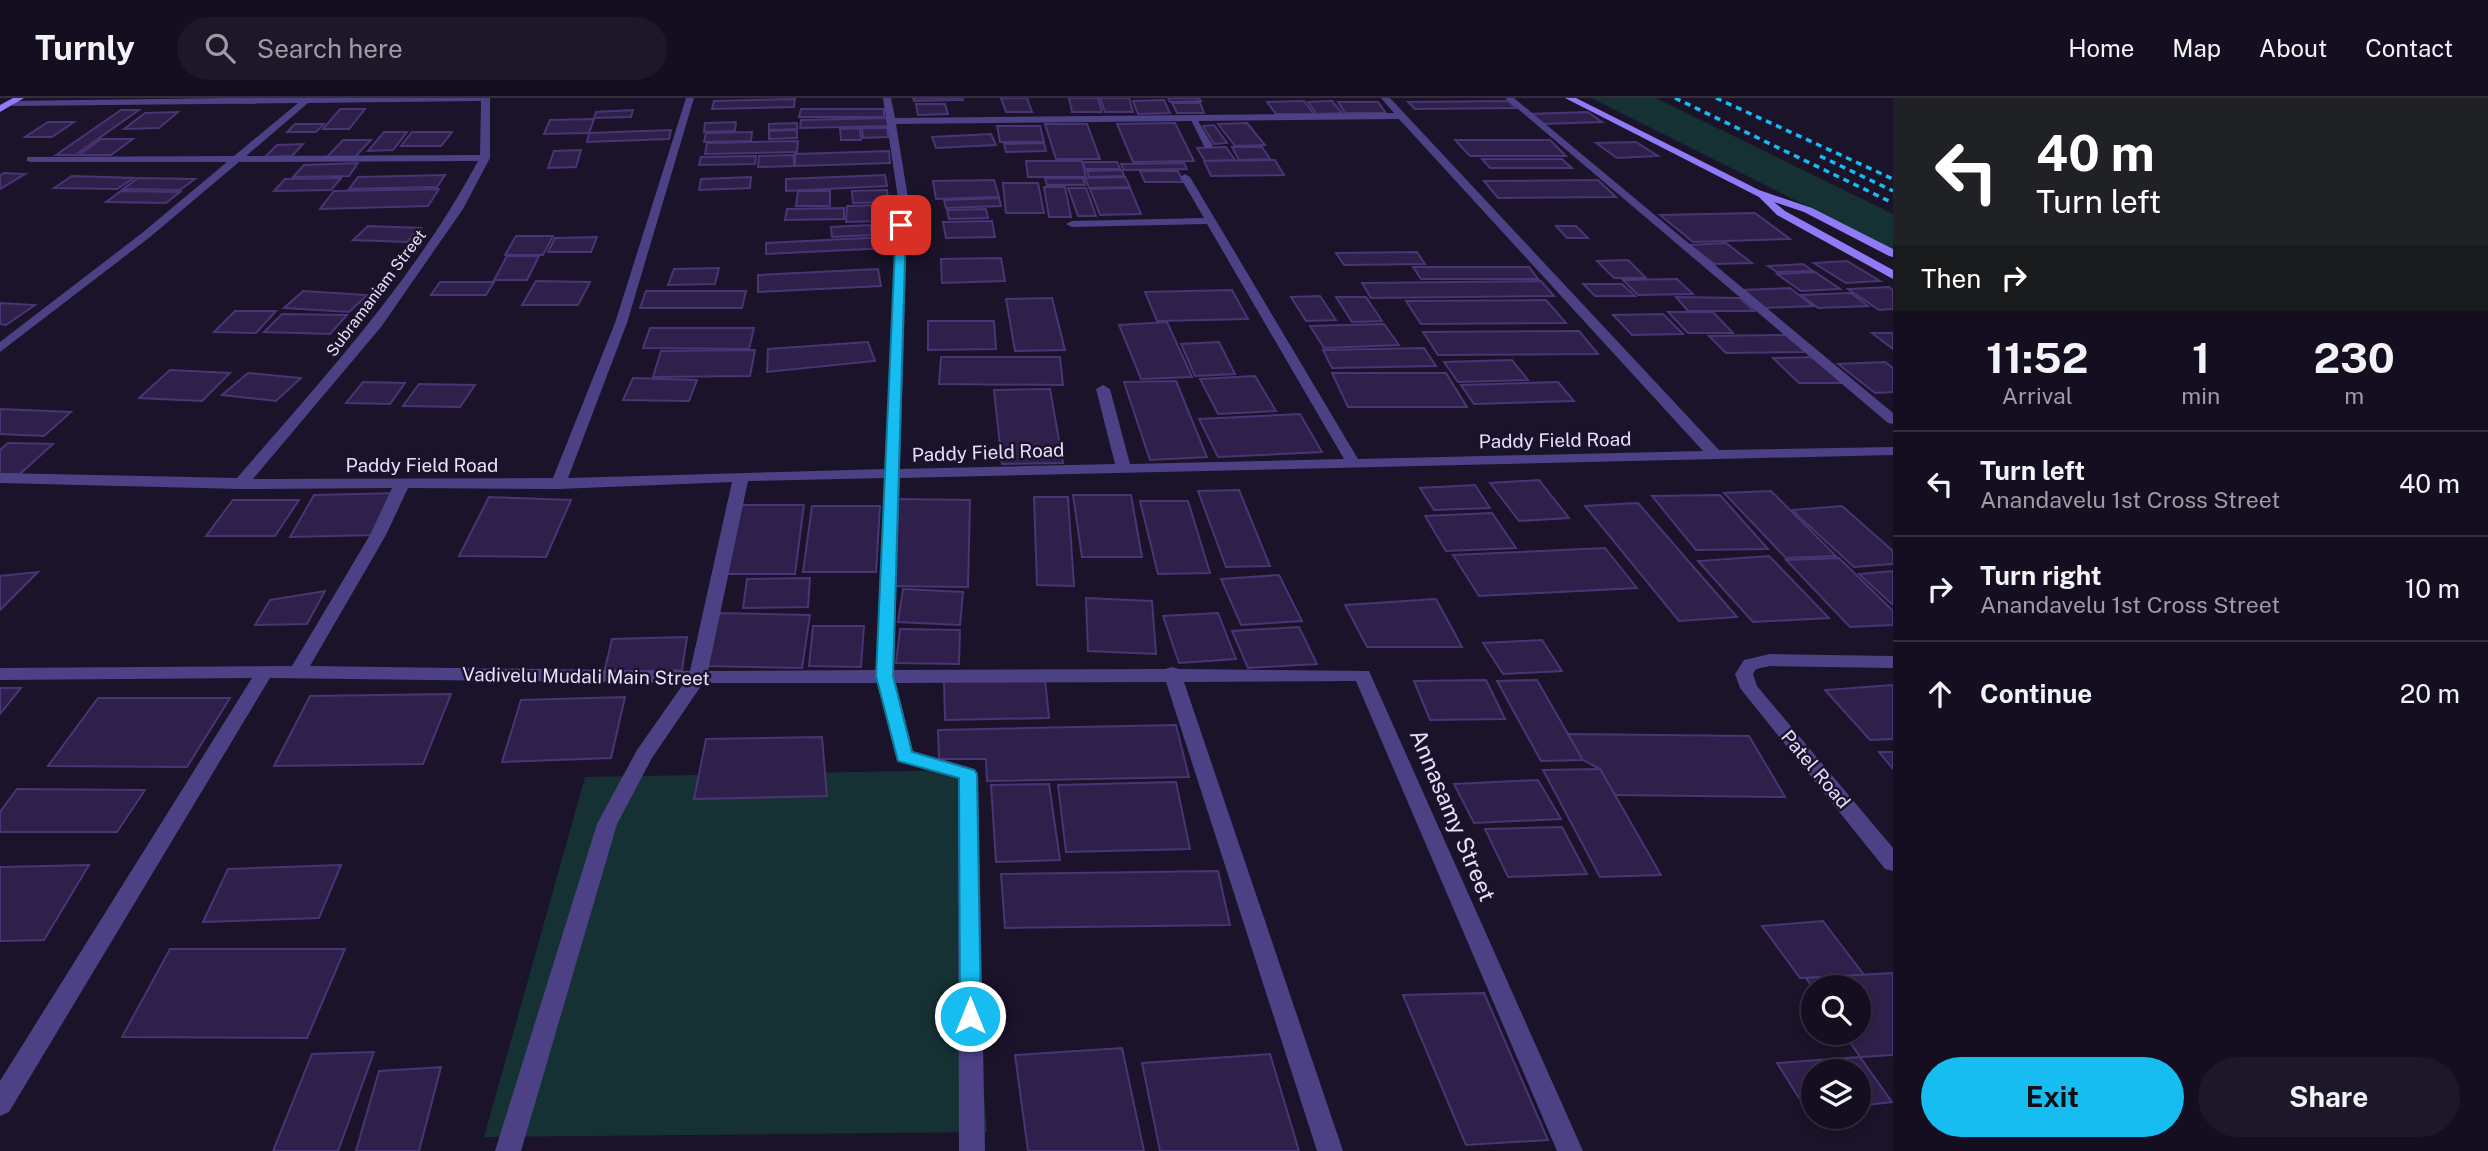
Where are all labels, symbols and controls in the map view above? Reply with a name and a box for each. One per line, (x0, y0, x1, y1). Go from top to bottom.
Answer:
search box (177, 17, 667, 80)
text: Turnly (35, 29, 135, 67)
icon: search (201, 29, 239, 67)
text: Search here (257, 33, 403, 64)
text: Home (2068, 34, 2134, 62)
text: Map (2172, 34, 2221, 62)
text: About (2259, 34, 2327, 62)
text: Contact (2365, 34, 2453, 62)
text: 40 m (2036, 124, 2155, 182)
icon: left (1921, 126, 2012, 217)
text: Turn left (2036, 183, 2161, 220)
pin (871, 195, 931, 255)
icon: arrive (882, 206, 920, 244)
street label: Subramaniam Street (322, 226, 430, 360)
icon: right (1995, 259, 2033, 297)
text: Then (1921, 263, 1981, 294)
text: 11:52 (1986, 333, 2088, 382)
text: 1 (2192, 333, 2210, 382)
text: 230 (2313, 333, 2395, 382)
text: Arrival (2002, 382, 2073, 409)
text: min (2181, 382, 2220, 409)
text: m (2344, 382, 2364, 409)
street label: Paddy Field Road (1478, 428, 1632, 452)
street label: Paddy Field Road (911, 438, 1065, 466)
street label: Paddy Field Road (346, 454, 498, 476)
text: Turn left (1980, 455, 2085, 486)
icon: left (1921, 465, 1959, 503)
text: 40 m (2399, 468, 2460, 499)
text: Anandavelu 1st Cross Street (1980, 486, 2280, 513)
text: Turn right (1980, 560, 2102, 591)
icon: right (1921, 570, 1959, 608)
text: 10 m (2405, 573, 2460, 604)
text: Anandavelu 1st Cross Street (1980, 591, 2280, 618)
street label: Vadivelu Mudali Main Street (462, 663, 710, 689)
icon: ahead (1921, 675, 1959, 713)
text: Continue (1980, 678, 2092, 709)
text: 20 m (2400, 678, 2460, 709)
street label: Annasamy Street (1405, 725, 1501, 905)
street label: Patel Road (1777, 725, 1855, 813)
map controls (1801, 975, 1871, 1129)
button: search (1801, 975, 1871, 1045)
position arrow (933, 979, 1007, 1053)
button: Exit (1921, 1057, 2184, 1137)
button: Share (2198, 1057, 2460, 1137)
button: layers (1801, 1059, 1871, 1129)

